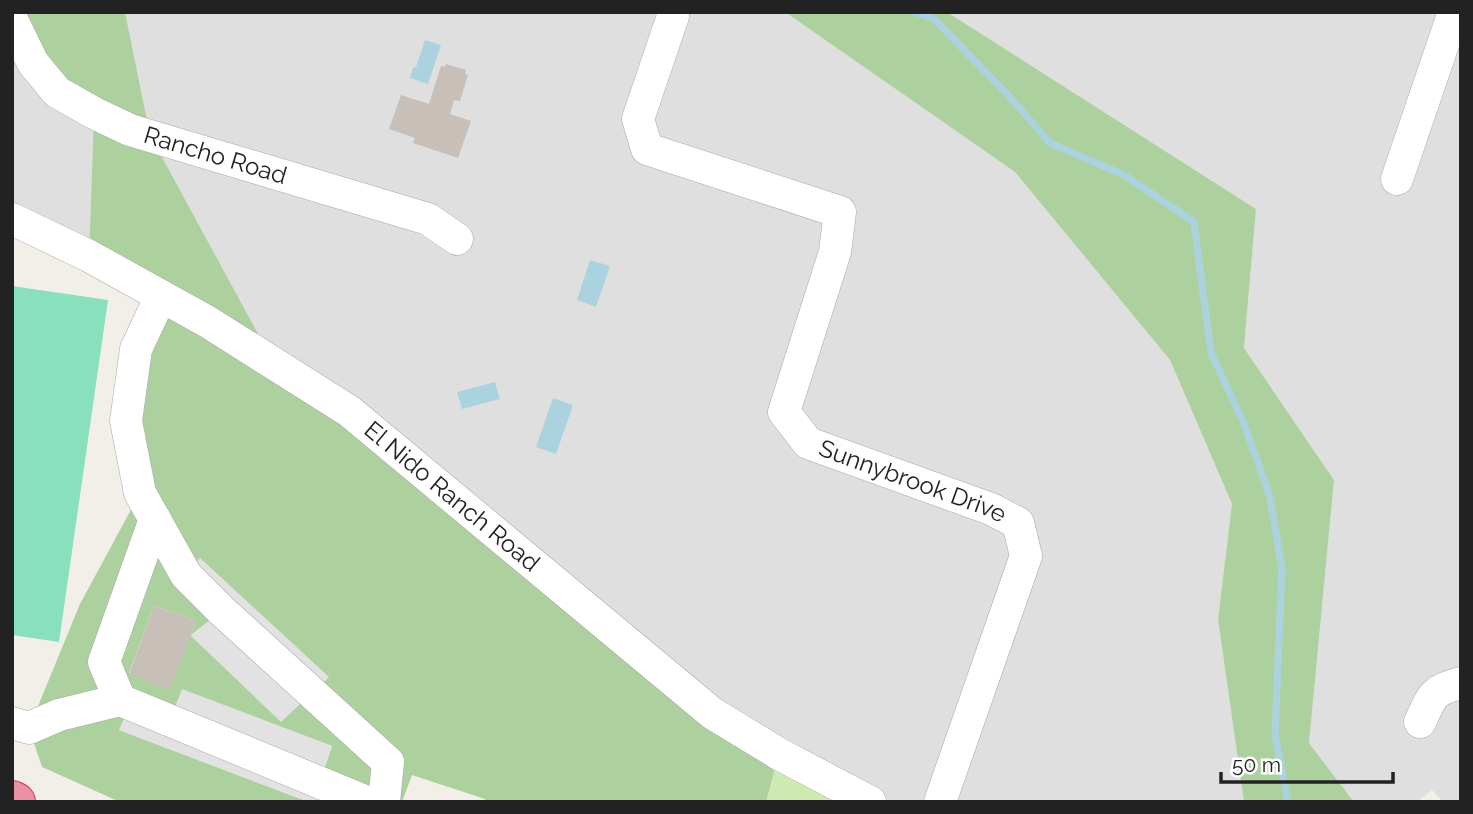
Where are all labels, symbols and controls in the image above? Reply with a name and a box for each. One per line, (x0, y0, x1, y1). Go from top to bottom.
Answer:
street label: Rancho Road (141, 120, 291, 190)
street label: El Nido Ranch Road (359, 415, 546, 577)
street label: Sunnybrook Drive (815, 433, 1012, 529)
scale bar (1221, 740, 1392, 784)
text: 50 m (1232, 752, 1281, 777)

